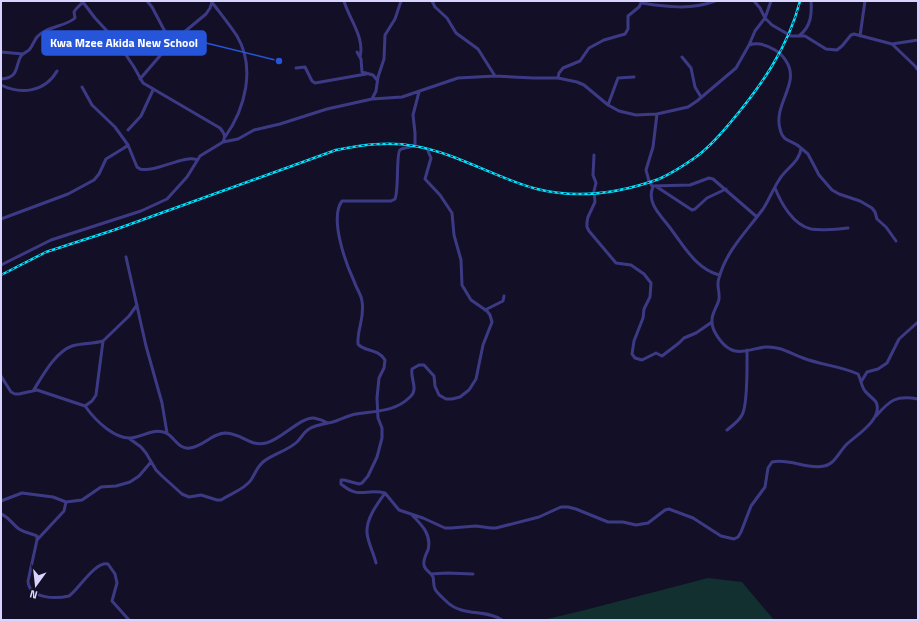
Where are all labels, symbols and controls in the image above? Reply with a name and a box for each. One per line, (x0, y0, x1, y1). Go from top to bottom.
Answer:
callout: Kwa Mzee Akida New School (42, 31, 206, 55)
text: Kwa Mzee Akida New School (50, 33, 198, 52)
north arrow (16, 565, 56, 605)
text: N (28, 586, 39, 603)

